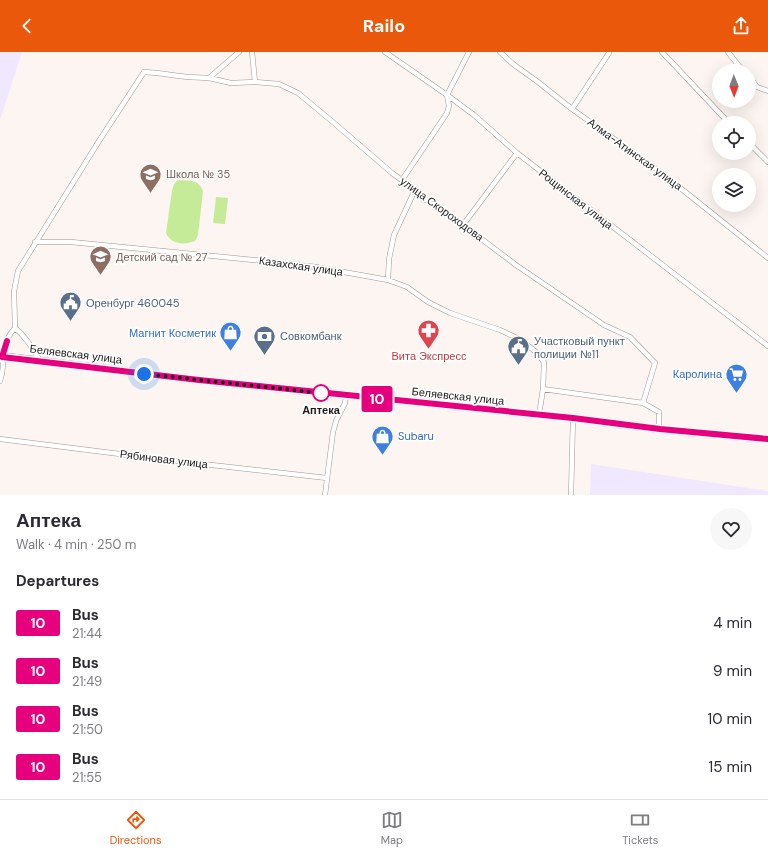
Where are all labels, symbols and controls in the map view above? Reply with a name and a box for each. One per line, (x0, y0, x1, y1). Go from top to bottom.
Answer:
text: Railo (363, 14, 405, 38)
icon: back (16, 15, 38, 37)
icon: share (730, 15, 752, 37)
north arrow (712, 64, 756, 108)
map controls (712, 64, 756, 212)
street label: Алма-Атинская улица (585, 115, 686, 194)
button: locate (712, 116, 756, 160)
school or university icon: Школа № 35 (137, 161, 163, 194)
street label: Рощинская улица (536, 166, 616, 233)
place label: Школа № 35 (166, 167, 231, 181)
button: layers (712, 168, 756, 212)
street label: улица Скороходова (397, 174, 487, 245)
school or university icon: Детский сад № 27 (87, 244, 113, 277)
place label: Детский сад № 27 (116, 250, 207, 264)
street label: Казахская улица (258, 253, 345, 279)
public building icon: Оренбург 460045 (57, 290, 83, 323)
place label: Оренбург 460045 (86, 296, 180, 310)
pharmacy icon: Вита Экспресс (416, 317, 442, 350)
shop icon: Магнит Косметик (218, 320, 244, 353)
bank icon: Совкомбанк (251, 323, 277, 356)
place label: Магнит Косметик (129, 326, 216, 340)
place label: Совкомбанк (280, 329, 342, 343)
public building icon: Участковый пункт полиции №11 (506, 334, 532, 367)
place label: Участковый пункт полиции №11 (534, 334, 625, 361)
street label: Беляевская улица (29, 341, 124, 367)
place label: Вита Экспресс (392, 349, 467, 363)
supermarket icon: Каролина (724, 361, 750, 394)
your location (134, 364, 154, 384)
place label: Каролина (673, 367, 723, 381)
marker: Аптека (312, 384, 330, 402)
street label: Беляевская улица (411, 384, 506, 408)
line badge: 10 (359, 386, 395, 412)
text: 10 (370, 390, 384, 408)
place label: Аптека (302, 403, 341, 417)
shop icon: Subaru (370, 423, 396, 456)
place label: Subaru (398, 429, 434, 443)
street label: Рябиновая улица (119, 447, 210, 471)
text: Аптека (16, 508, 81, 533)
button: heart (710, 508, 752, 550)
text: Walk · 4 min · 250 m (16, 536, 136, 553)
text: Departures (16, 571, 99, 591)
text: Bus (72, 605, 99, 625)
text: 4 min (713, 613, 752, 633)
text: 10 (31, 614, 45, 632)
text: 21:44 (72, 625, 102, 642)
text: Bus (72, 653, 99, 673)
text: 9 min (713, 661, 752, 681)
text: 10 (31, 662, 45, 680)
text: 21:49 (72, 673, 102, 690)
text: Bus (72, 701, 99, 721)
text: 10 min (707, 709, 752, 729)
text: 10 (31, 710, 45, 728)
text: 21:50 (72, 721, 103, 738)
text: Bus (72, 749, 99, 769)
text: 15 min (709, 757, 752, 777)
text: 10 (31, 758, 45, 776)
text: 21:55 (72, 769, 102, 786)
tab: Directions (110, 809, 161, 847)
tab: Map (381, 809, 403, 847)
tab: Tickets (622, 809, 658, 847)

